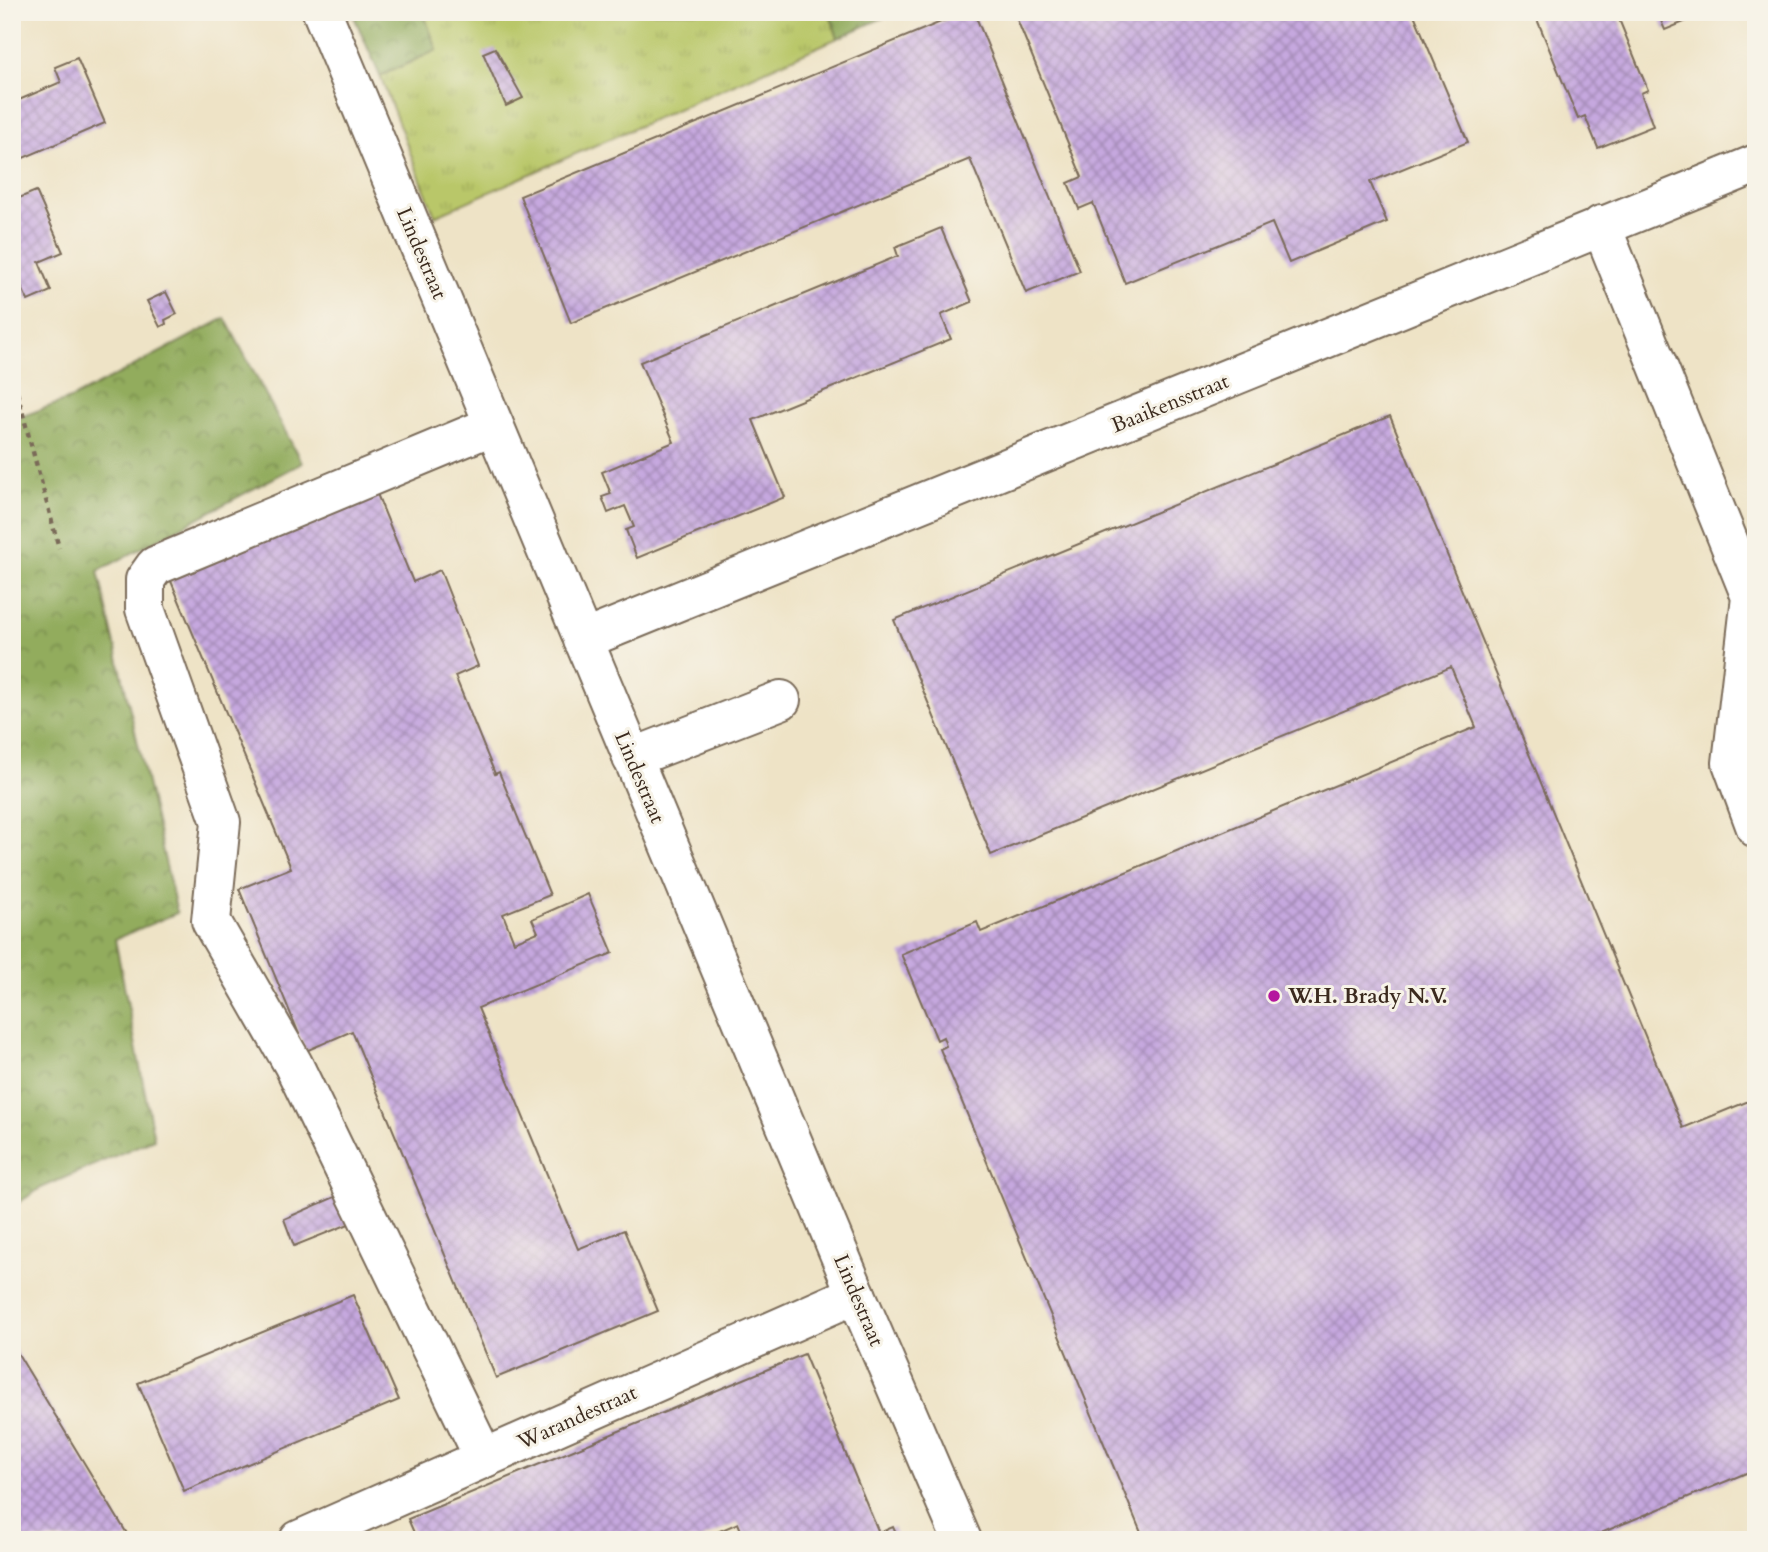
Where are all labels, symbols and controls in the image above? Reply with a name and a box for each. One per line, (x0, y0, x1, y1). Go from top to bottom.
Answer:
street label: Lindestraat (389, 203, 454, 304)
street label: Baaikensstraat (1107, 367, 1234, 440)
street label: Lindestraat (607, 727, 672, 828)
place label: W.H. Brady N.V. (1287, 982, 1448, 1011)
marker: W.H. Brady N.V. (1266, 988, 1282, 1004)
street label: Lindestraat (826, 1250, 891, 1351)
street label: Warandestraat (512, 1378, 642, 1457)

